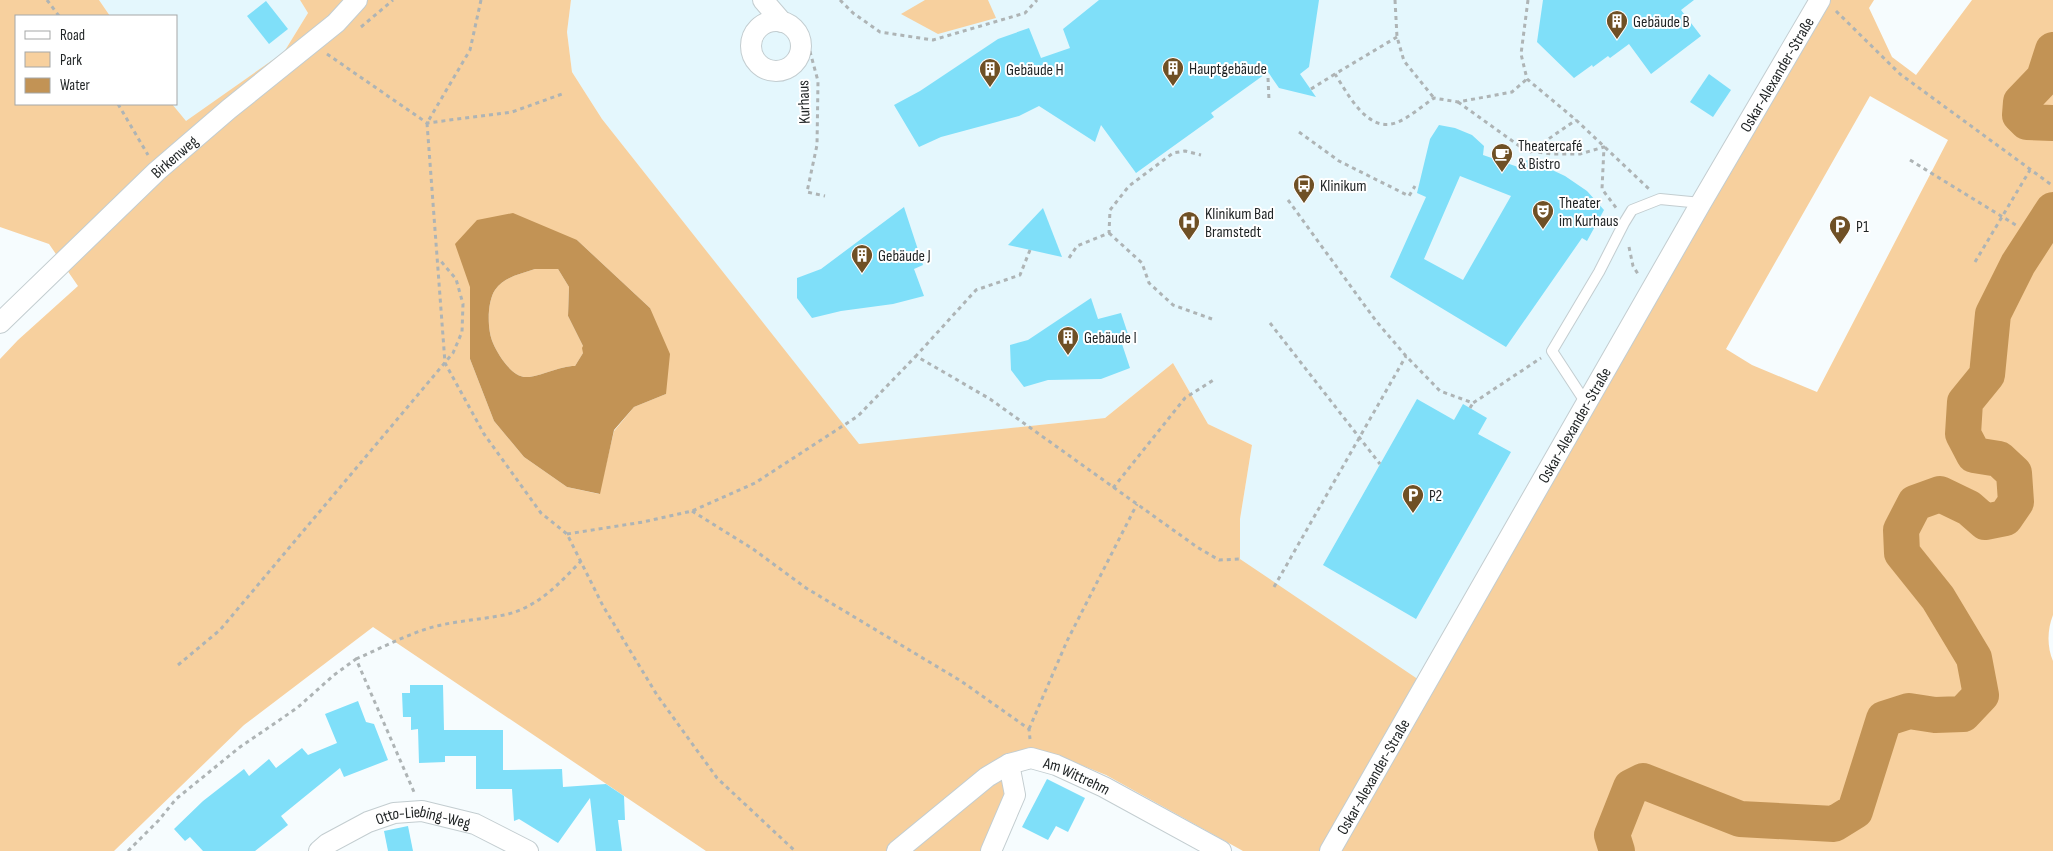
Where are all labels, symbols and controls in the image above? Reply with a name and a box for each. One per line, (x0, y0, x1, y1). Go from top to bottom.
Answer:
building icon: Gebäude B (1605, 9, 1629, 40)
place label: Gebäude B (1633, 13, 1690, 32)
street label: Oskar-Alexander-Straße (1737, 14, 1819, 136)
legend (15, 15, 178, 105)
text: Road (60, 26, 85, 45)
text: Park (60, 51, 82, 70)
building icon: Hauptgebäude (1161, 56, 1185, 87)
building icon: Gebäude H (978, 57, 1002, 88)
place label: Hauptgebäude (1189, 60, 1267, 79)
place label: Gebäude H (1006, 61, 1064, 80)
text: Water (60, 76, 91, 95)
street label: Kurhaus (794, 79, 815, 124)
street label: Birkenweg (148, 132, 202, 183)
place label: Theatercafé & Bistro (1518, 137, 1582, 174)
cafe icon: Theatercafé & Bistro (1490, 142, 1514, 173)
bus stop icon: Klinikum (1292, 173, 1316, 204)
place label: Klinikum (1320, 177, 1366, 196)
place label: Theater im Kurhaus (1559, 194, 1619, 231)
theatre icon: Theater im Kurhaus (1531, 199, 1555, 230)
place label: Klinikum Bad Bramstedt (1205, 205, 1274, 242)
hospital icon: Klinikum Bad Bramstedt (1177, 210, 1201, 241)
parking icon: P1 (1828, 214, 1852, 245)
place label: P1 (1856, 218, 1869, 237)
building icon: Gebäude J (850, 243, 874, 274)
place label: Gebäude J (878, 247, 931, 266)
building icon: Gebäude I (1056, 325, 1080, 356)
place label: Gebäude I (1084, 329, 1137, 348)
street label: Oskar-Alexander-Straße (1535, 364, 1616, 487)
parking icon: P2 (1401, 483, 1425, 514)
place label: P2 (1429, 487, 1442, 506)
street label: Oskar-Alexander-Straße (1333, 716, 1415, 838)
street label: Am Wittrehm (1040, 754, 1113, 799)
street label: Otto-Liebing-Weg (373, 803, 472, 834)

